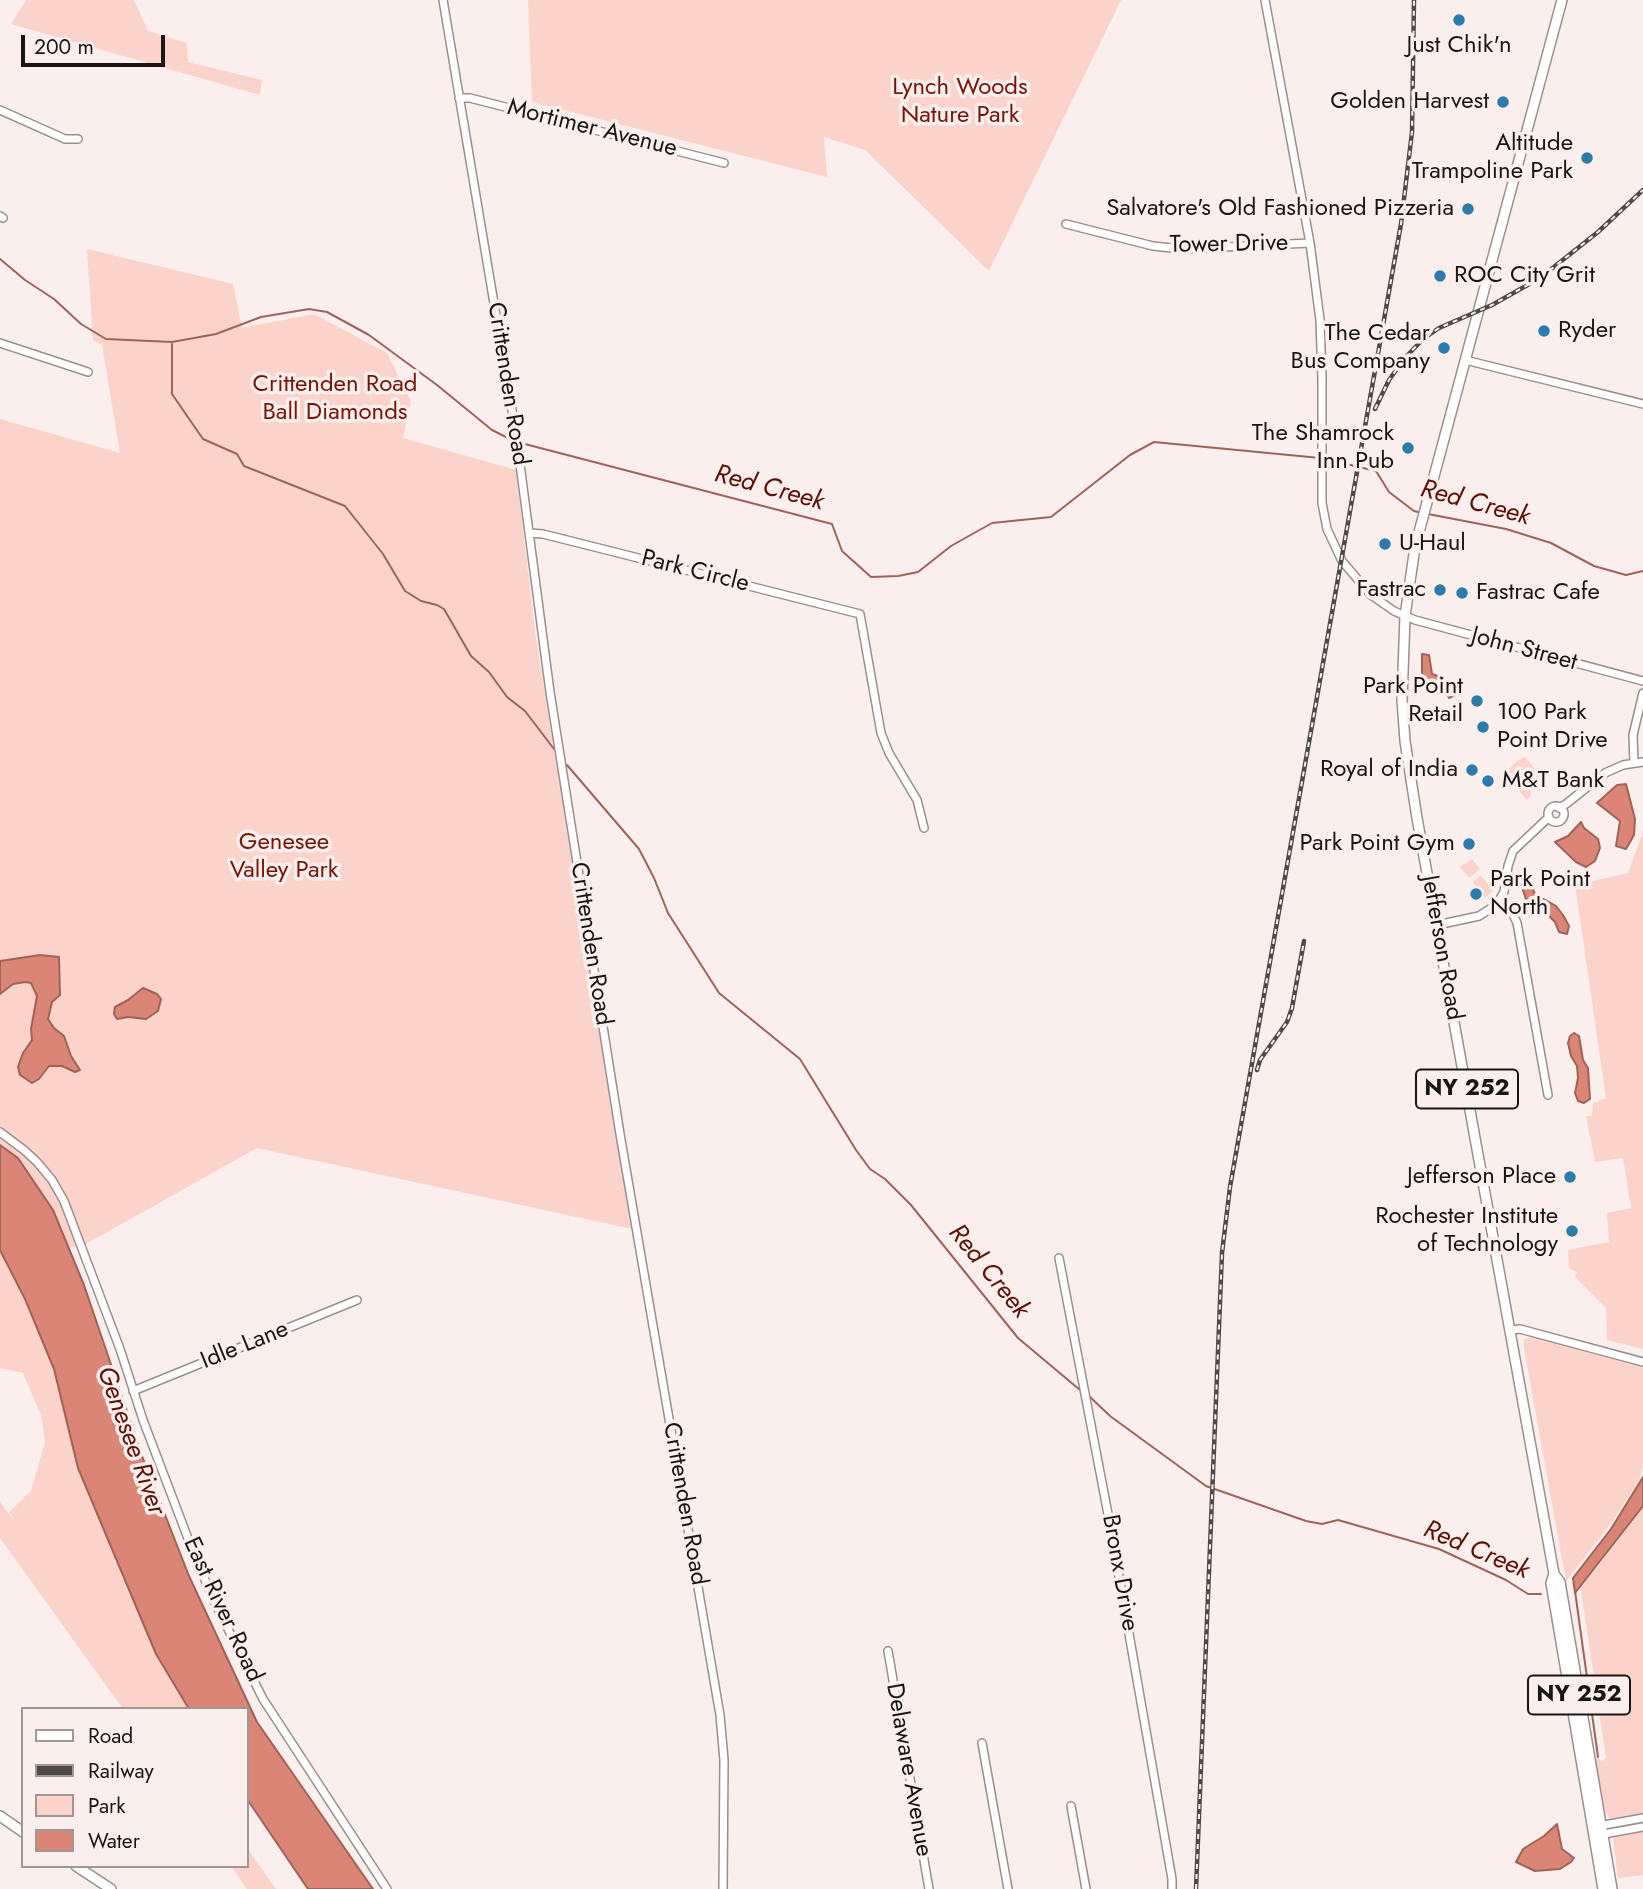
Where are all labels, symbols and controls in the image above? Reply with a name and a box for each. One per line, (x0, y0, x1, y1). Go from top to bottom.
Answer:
marker: Just Chik'n (1451, 12, 1467, 28)
scale bar (24, 21, 168, 65)
text: 200 m (34, 32, 94, 62)
place label: Just Chik'n (1406, 32, 1512, 60)
park label: Lynch Woods Nature Park (892, 74, 1028, 130)
place label: Golden Harvest (1330, 88, 1489, 116)
street label: Mortimer Avenue (504, 94, 680, 164)
marker: Golden Harvest (1495, 94, 1511, 110)
place label: Altitude Trampoline Park (1412, 130, 1573, 186)
marker: Altitude Trampoline Park (1579, 150, 1595, 166)
place label: Salvatore's Old Fashioned Pizzeria (1106, 195, 1454, 223)
marker: Salvatore's Old Fashioned Pizzeria (1460, 201, 1476, 217)
street label: Tower Drive (1169, 230, 1289, 260)
place label: ROC City Grit (1454, 262, 1595, 290)
marker: ROC City Grit (1432, 268, 1448, 284)
street label: Crittenden Road (480, 300, 534, 468)
place label: Ryder (1558, 317, 1616, 345)
place label: The Cedar Bus Company (1291, 320, 1430, 376)
marker: Ryder (1536, 323, 1552, 339)
marker: The Cedar Bus Company (1436, 340, 1452, 356)
park label: Crittenden Road Ball Diamonds (253, 371, 417, 427)
place label: The Shamrock Inn Pub (1252, 420, 1394, 476)
marker: The Shamrock Inn Pub (1400, 440, 1416, 456)
water label: Red Creek (711, 459, 827, 519)
water label: Red Creek (1417, 474, 1533, 534)
place label: U-Haul (1399, 530, 1466, 558)
marker: U-Haul (1377, 536, 1393, 552)
street label: Park Circle (638, 545, 752, 599)
place label: Fastrac (1356, 576, 1426, 604)
place label: Fastrac Cafe (1476, 579, 1600, 607)
marker: Fastrac (1432, 582, 1448, 598)
marker: Fastrac Cafe (1454, 585, 1470, 601)
street label: John Street (1468, 622, 1580, 678)
place label: Park Point Retail (1363, 673, 1463, 729)
marker: Park Point Retail (1469, 693, 1485, 709)
place label: 100 Park Point Drive (1497, 699, 1608, 755)
marker: 100 Park Point Drive (1475, 719, 1491, 735)
place label: Royal of India (1320, 756, 1458, 784)
marker: Royal of India (1464, 762, 1480, 778)
place label: M&T Bank (1502, 767, 1604, 795)
marker: M&T Bank (1480, 773, 1496, 789)
park label: Genesee Valley Park (230, 829, 338, 885)
place label: Park Point Gym (1299, 830, 1455, 858)
marker: Park Point Gym (1461, 836, 1477, 852)
street label: Crittenden Road (563, 860, 617, 1028)
place label: Park Point North (1490, 866, 1590, 922)
street label: Jefferson Road (1414, 873, 1468, 1023)
marker: Park Point North (1468, 886, 1484, 902)
road number: NY 252 (1416, 1070, 1518, 1108)
place label: Jefferson Place (1407, 1163, 1556, 1191)
marker: Jefferson Place (1562, 1169, 1578, 1185)
place label: Rochester Institute of Technology (1375, 1203, 1558, 1259)
water label: Red Creek (941, 1219, 1035, 1325)
marker: Rochester Institute of Technology (1564, 1223, 1580, 1239)
street label: Idle Lane (197, 1315, 293, 1377)
water label: Genesee River (89, 1362, 171, 1520)
street label: Crittenden Road (655, 1420, 713, 1588)
street label: Bronx Drive (1095, 1513, 1143, 1633)
water label: Red Creek (1418, 1515, 1534, 1587)
street label: East River Road (176, 1533, 268, 1687)
road number: NY 252 (1528, 1676, 1630, 1714)
street label: Delaware Avenue (879, 1681, 937, 1859)
legend (21, 1707, 248, 1868)
text: Road (88, 1721, 133, 1751)
text: Railway (88, 1756, 154, 1786)
text: Park (88, 1791, 125, 1821)
text: Water (88, 1826, 140, 1856)

